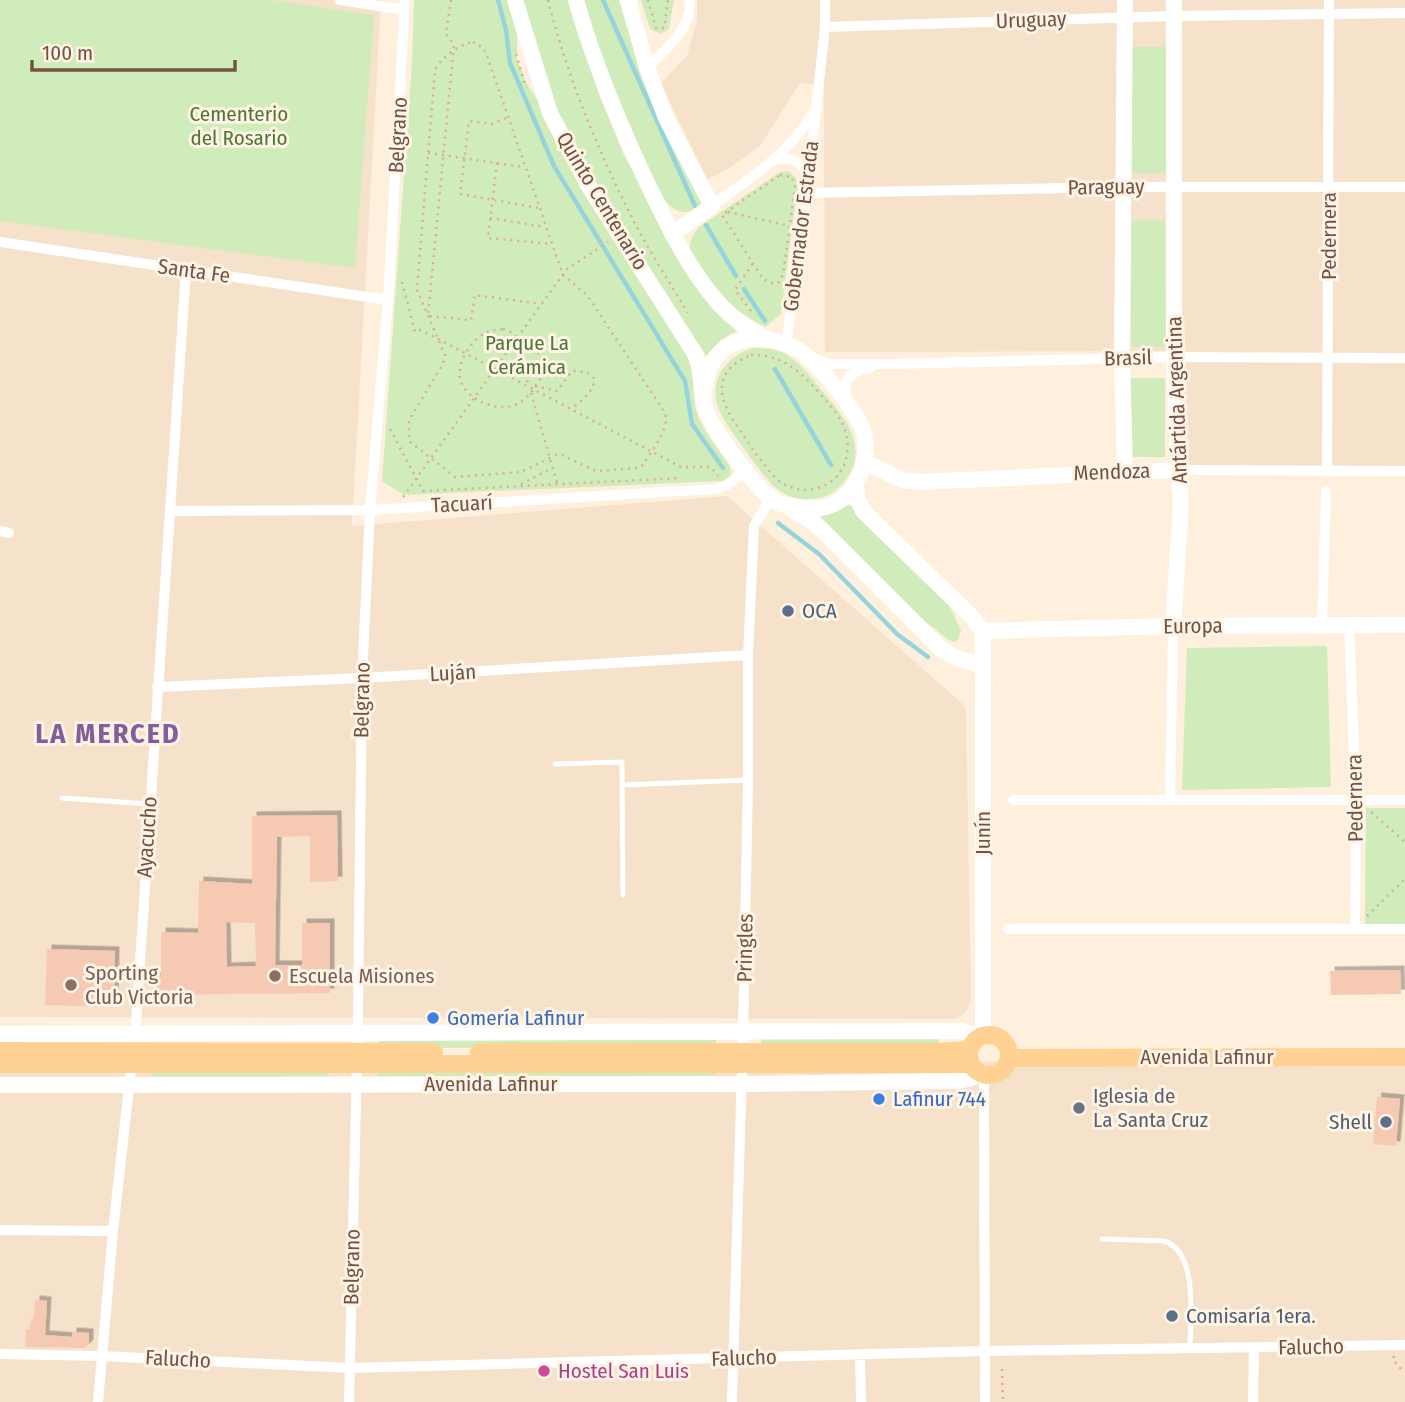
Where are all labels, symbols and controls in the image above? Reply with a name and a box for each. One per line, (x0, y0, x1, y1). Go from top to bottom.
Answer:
street label: Uruguay (995, 6, 1067, 34)
scale bar (32, 28, 234, 72)
text: 100 m (42, 40, 93, 66)
street label: Belgrano (383, 96, 413, 174)
park label: Cementerio del Rosario (190, 101, 288, 151)
street label: Quinto Centenario (551, 127, 653, 275)
street label: Gobernador Estrada (778, 139, 824, 313)
street label: Paraguay (1067, 173, 1145, 201)
street label: Pedernera (1316, 192, 1342, 280)
street label: Santa Fe (156, 253, 232, 289)
street label: Antártida Argentina (1161, 316, 1193, 484)
park label: Parque La Cerámica (485, 330, 569, 380)
street label: Brasil (1103, 344, 1153, 372)
street label: Mendoza (1073, 458, 1151, 486)
street label: Tacuarí (431, 489, 493, 519)
place label: OCA (802, 598, 837, 624)
marker: OCA (780, 603, 796, 619)
street label: Europa (1163, 612, 1223, 640)
street label: Luján (429, 659, 477, 687)
street label: Belgrano (348, 662, 376, 738)
district label: LA MERCED (35, 717, 181, 750)
street label: Pedernera (1341, 754, 1369, 842)
street label: Ayacucho (131, 796, 163, 878)
street label: Junín (970, 811, 996, 855)
street label: Pringles (731, 913, 759, 983)
place label: Sporting Club Victoria (85, 960, 194, 1010)
place label: Escuela Misiones (289, 963, 435, 989)
marker: Escuela Misiones (267, 968, 283, 984)
marker: Sporting Club Victoria (63, 977, 79, 993)
place label: Gomería Lafinur (447, 1005, 585, 1031)
marker: Gomería Lafinur (425, 1010, 441, 1026)
street label: Avenida Lafinur (1140, 1044, 1274, 1070)
street label: Avenida Lafinur (424, 1071, 558, 1097)
place label: Iglesia de La Santa Cruz (1093, 1083, 1208, 1133)
place label: Lafinur 744 (893, 1086, 986, 1112)
marker: Lafinur 744 (871, 1091, 887, 1107)
marker: Iglesia de La Santa Cruz (1071, 1100, 1087, 1116)
place label: Shell (1329, 1109, 1372, 1135)
marker: Shell (1378, 1114, 1394, 1130)
street label: Belgrano (338, 1229, 366, 1305)
place label: Comisaría 1era. (1186, 1303, 1316, 1329)
marker: Comisaría 1era. (1164, 1308, 1180, 1324)
street label: Falucho (1278, 1333, 1344, 1361)
street label: Falucho (145, 1344, 211, 1374)
street label: Falucho (711, 1344, 777, 1372)
place label: Hostel San Luis (558, 1358, 689, 1384)
marker: Hostel San Luis (536, 1363, 552, 1379)

